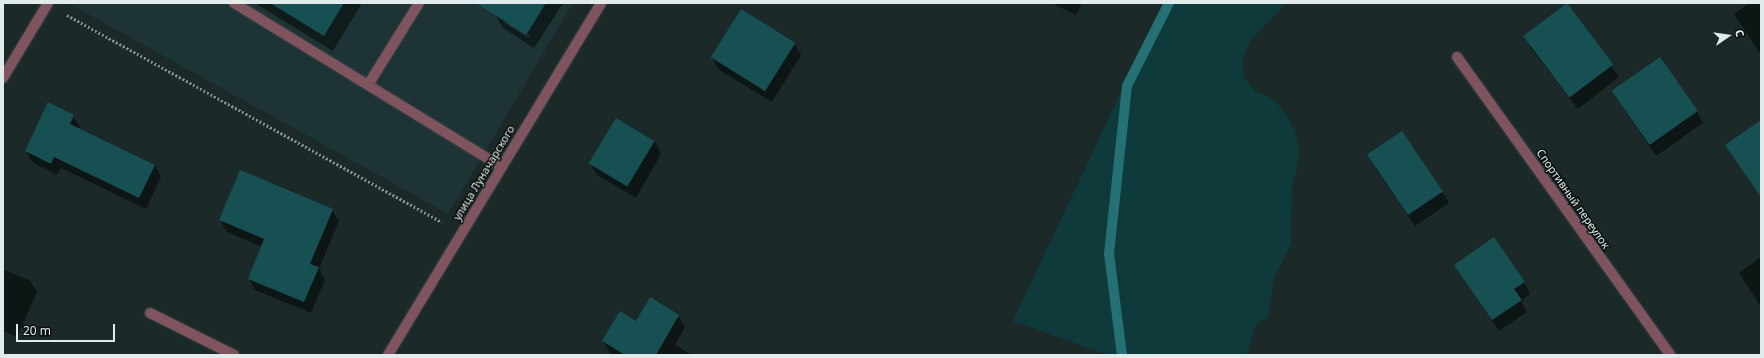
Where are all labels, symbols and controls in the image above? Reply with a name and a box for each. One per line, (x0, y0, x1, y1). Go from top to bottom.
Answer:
north arrow (1708, 16, 1748, 56)
text: С (1732, 28, 1748, 38)
street label: улица Луначарского (450, 123, 518, 223)
street label: Спортивный переулок (1534, 147, 1612, 251)
scale bar (18, 316, 117, 342)
text: 20 m (23, 322, 51, 339)

